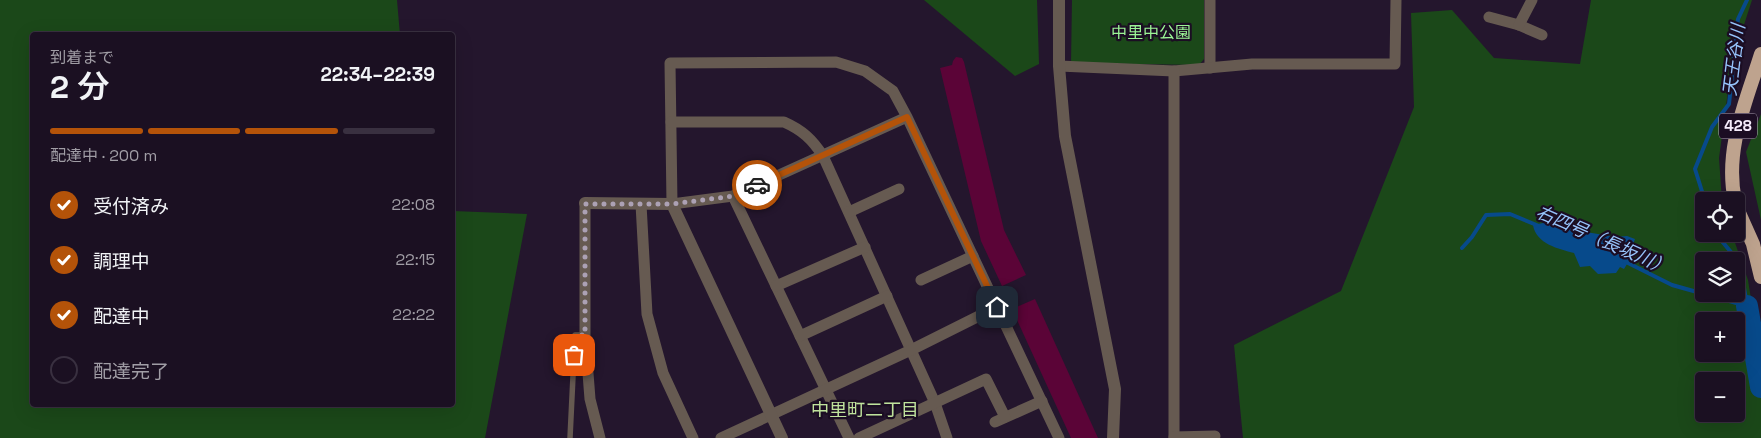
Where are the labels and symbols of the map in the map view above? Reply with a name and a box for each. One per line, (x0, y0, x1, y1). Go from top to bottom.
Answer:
water label: 天王谷川 (1718, 21, 1750, 97)
park label: 中里中公園 (1111, 22, 1191, 43)
road number: 428 (1719, 114, 1757, 138)
courier (732, 160, 782, 210)
water label: 右四号（長坂川） (1533, 200, 1674, 279)
pin (976, 286, 1018, 328)
pin (553, 334, 595, 376)
district label: 中里町二丁目 (811, 398, 919, 421)

